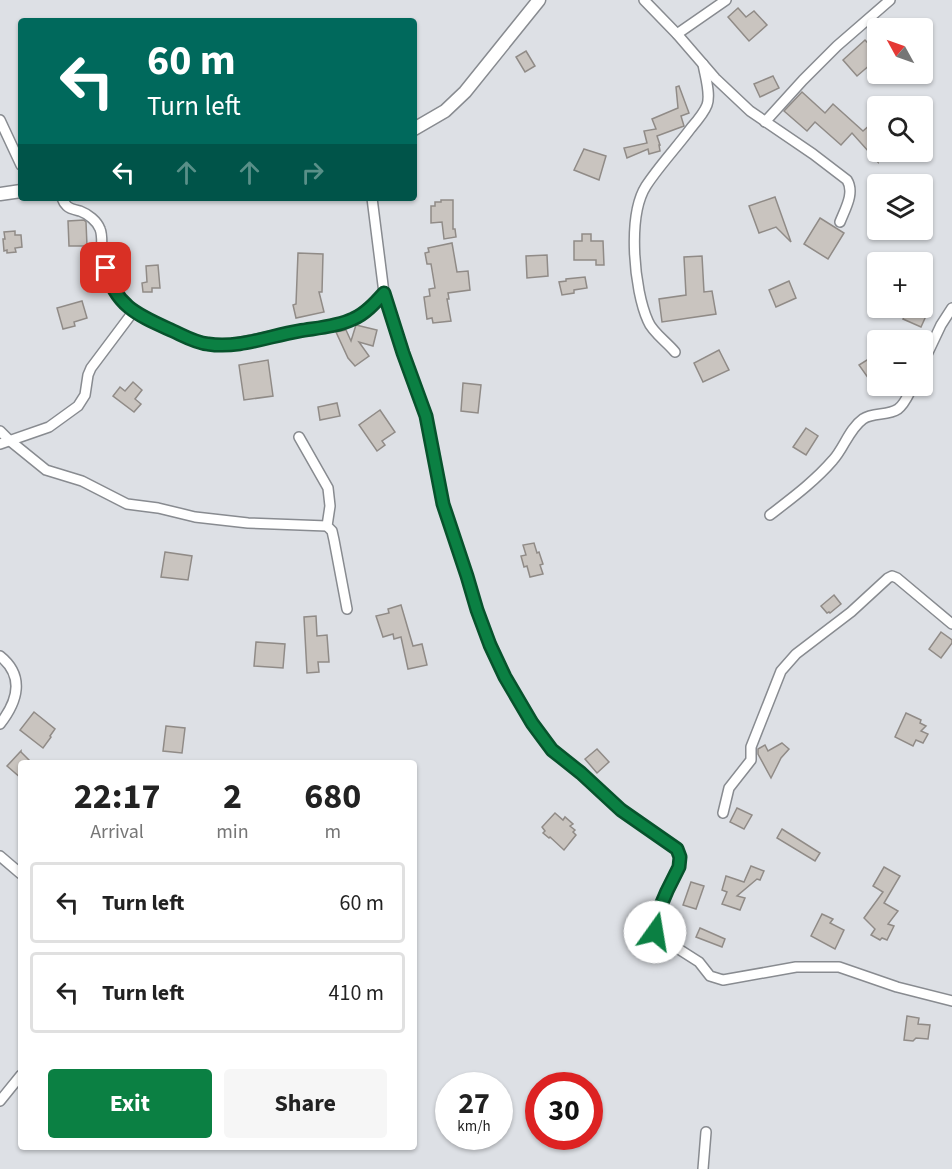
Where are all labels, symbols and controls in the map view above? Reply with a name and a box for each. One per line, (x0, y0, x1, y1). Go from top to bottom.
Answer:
north arrow (867, 18, 933, 84)
map controls (867, 18, 933, 396)
text: 60 m (147, 31, 236, 91)
icon: left (48, 42, 126, 120)
text: Turn left (147, 87, 241, 126)
button: search (867, 96, 933, 162)
icon: left (107, 156, 140, 189)
icon: ahead (170, 156, 203, 189)
icon: ahead (233, 156, 266, 189)
icon: right (296, 156, 329, 189)
button: layers (867, 174, 933, 240)
pin (80, 242, 131, 293)
icon: arrive (89, 251, 122, 284)
button: + (867, 252, 933, 318)
button: − (867, 330, 933, 396)
text: 22:17 (74, 771, 161, 822)
text: 2 (223, 771, 242, 822)
text: 680 (304, 771, 361, 822)
text: Arrival (90, 818, 144, 846)
text: min (216, 818, 249, 846)
text: m (324, 818, 341, 846)
icon: left (51, 886, 84, 919)
text: Turn left (102, 887, 184, 919)
text: 60 m (339, 887, 384, 919)
position arrow (623, 900, 687, 964)
icon: left (51, 976, 84, 1009)
text: Turn left (102, 977, 184, 1009)
text: 410 m (329, 977, 384, 1009)
button: Exit (48, 1069, 212, 1138)
button: Share (224, 1069, 387, 1138)
speed limit sign: 30 (525, 1072, 603, 1150)
text: 27 (458, 1082, 490, 1125)
text: km/h (457, 1116, 491, 1137)

